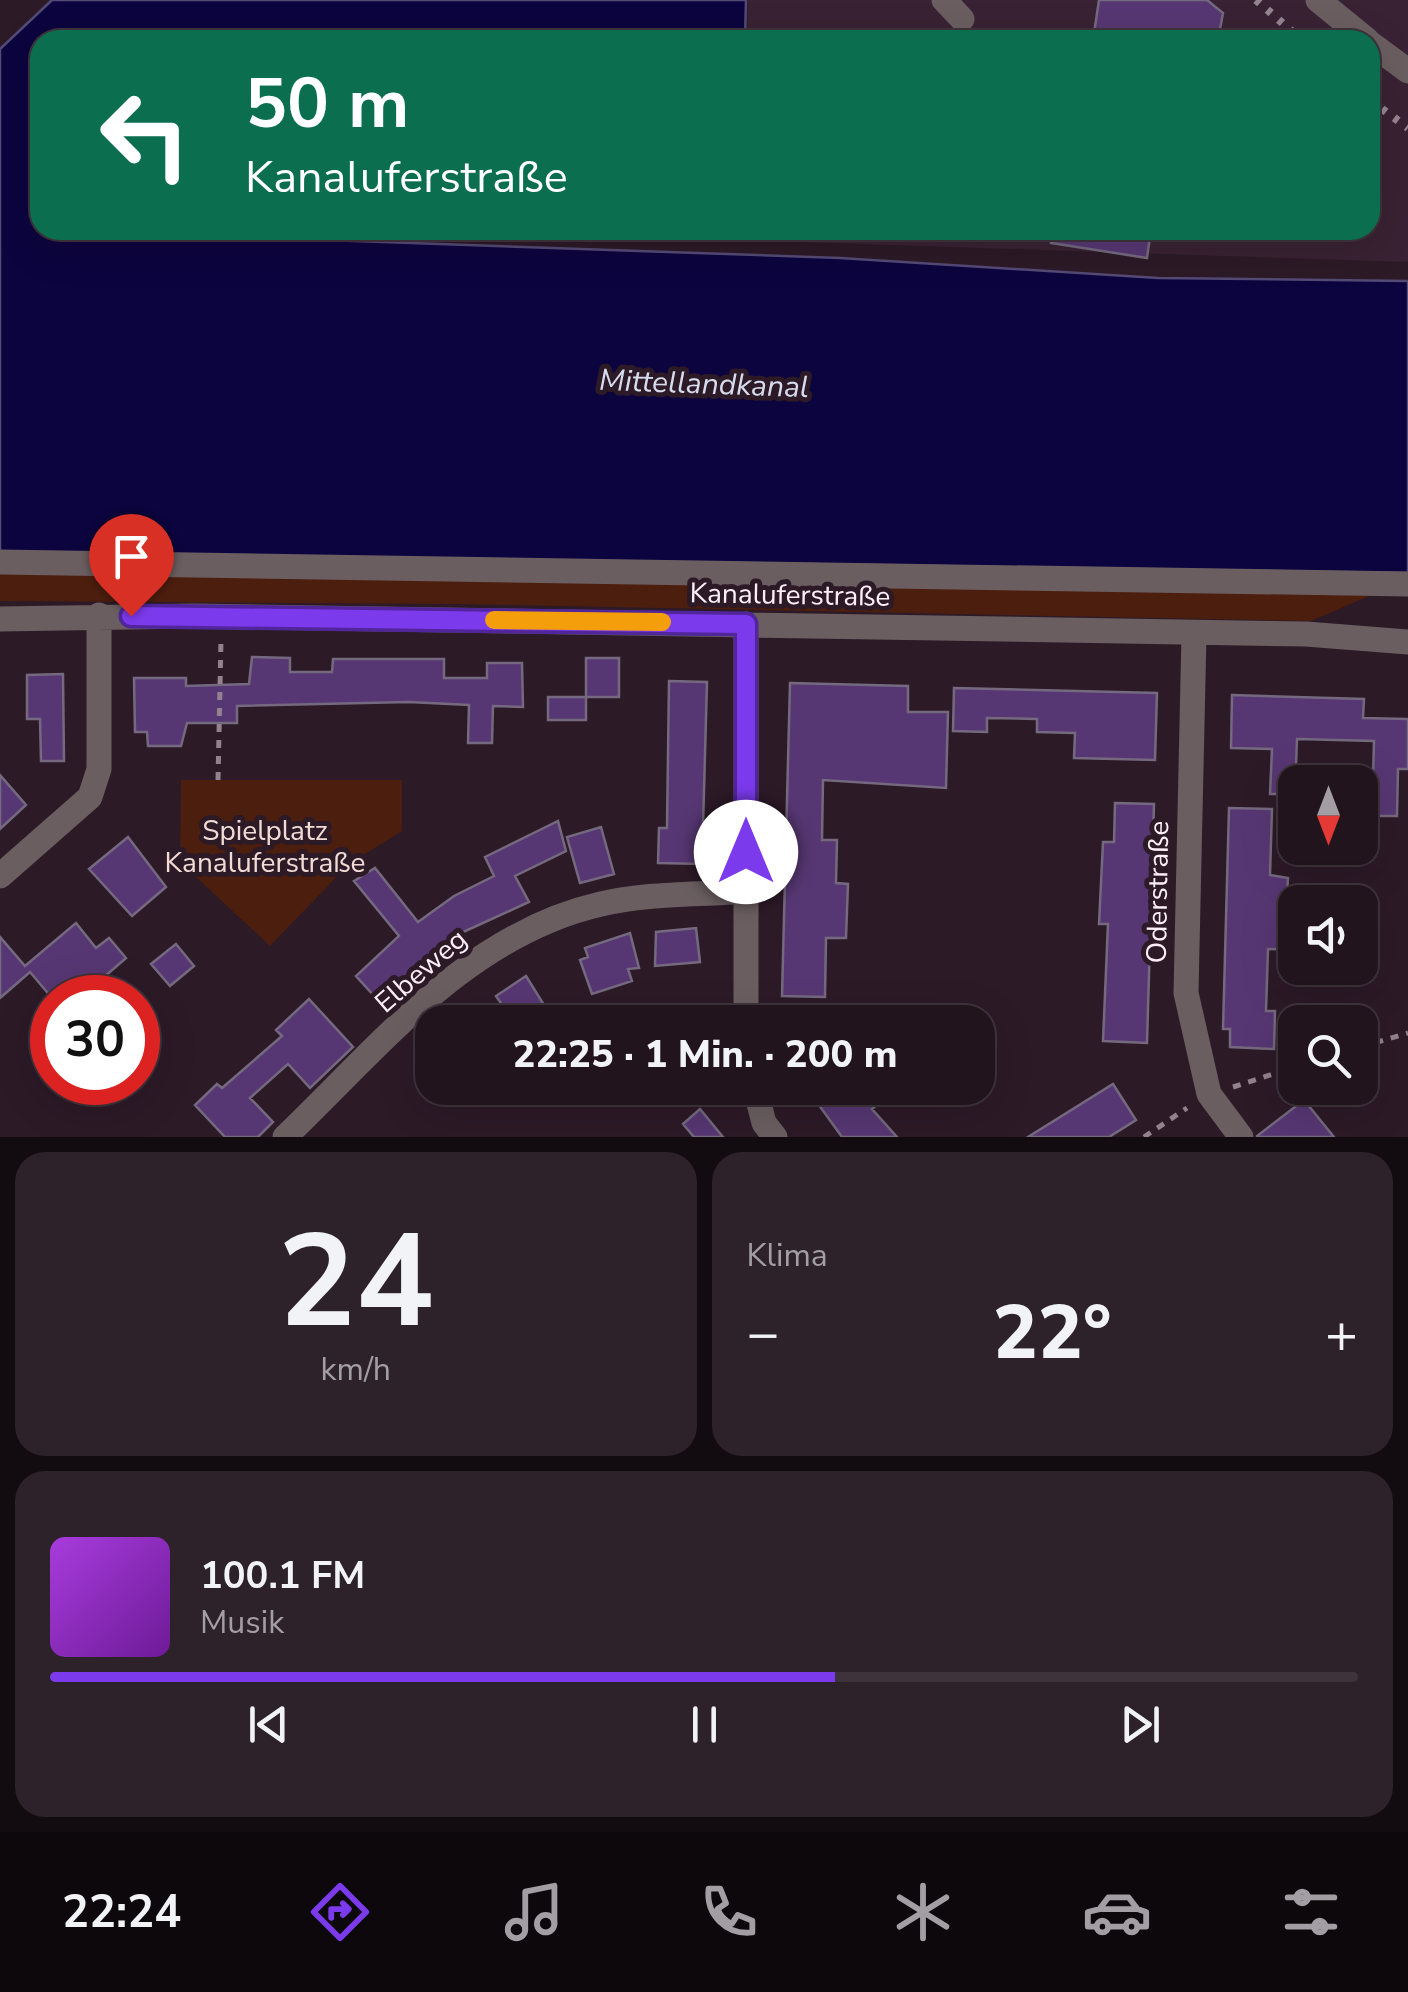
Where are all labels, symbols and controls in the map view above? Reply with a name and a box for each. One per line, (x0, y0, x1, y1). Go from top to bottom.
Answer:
text: 50 m (245, 56, 409, 152)
icon: left (80, 70, 210, 200)
text: Kanaluferstraße (245, 147, 568, 208)
water label: Mittellandkanal (598, 360, 810, 408)
pin (89, 514, 174, 617)
icon: arrive (104, 529, 159, 584)
street label: Kanaluferstraße (689, 574, 891, 616)
north arrow (1278, 765, 1378, 865)
map controls (1278, 765, 1378, 1105)
position arrow (694, 800, 798, 904)
park label: Spielplatz Kanaluferstraße (165, 812, 365, 882)
street label: Oderstraße (1138, 820, 1178, 964)
button: sound (1278, 885, 1378, 985)
street label: Elbeweg (367, 920, 475, 1022)
speed limit sign: 30 (30, 975, 160, 1105)
button: search (1278, 1005, 1378, 1105)
text: 22:25 · 1 Min. · 200 m (512, 1029, 898, 1080)
text: 24 (278, 1194, 434, 1371)
text: Klima (747, 1234, 828, 1277)
text: 22° (993, 1282, 1112, 1384)
text: − (747, 1296, 780, 1371)
text: + (1325, 1296, 1358, 1371)
text: km/h (320, 1348, 391, 1391)
text: 100.1 FM (200, 1550, 365, 1601)
text: Musik (200, 1601, 284, 1644)
icon: previous (241, 1697, 296, 1752)
icon: pause (677, 1697, 732, 1752)
icon: next (1113, 1697, 1168, 1752)
icon: directions (305, 1877, 375, 1947)
icon: music (499, 1877, 569, 1947)
icon: phone (694, 1877, 764, 1947)
icon: climate (888, 1877, 958, 1947)
icon: car (1082, 1877, 1152, 1947)
icon: filters (1276, 1877, 1346, 1947)
text: 22:24 (62, 1882, 181, 1943)

